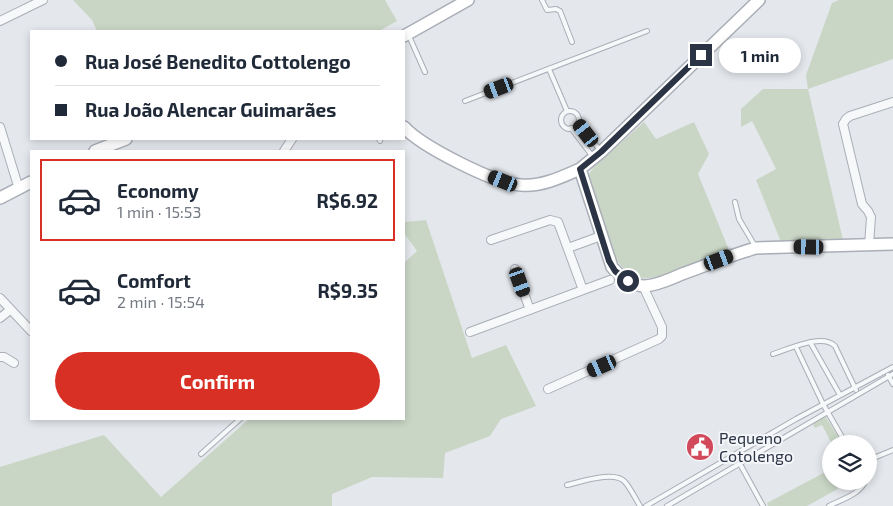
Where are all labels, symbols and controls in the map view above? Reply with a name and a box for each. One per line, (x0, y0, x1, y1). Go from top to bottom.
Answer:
callout: 1 min (718, 38, 801, 72)
route end (690, 44, 712, 66)
text: 1 min (741, 46, 779, 65)
text: Rua José Benedito Cottolengo (85, 50, 351, 73)
car (482, 76, 515, 100)
text: Rua João Alencar Guimarães (85, 98, 336, 121)
car (570, 117, 601, 149)
car (486, 168, 519, 194)
icon: car (57, 178, 102, 223)
text: Economy (117, 179, 199, 202)
text: R$6.92 (317, 189, 378, 212)
text: 1 min · 15:53 (117, 202, 201, 221)
car (793, 239, 824, 255)
car (702, 248, 735, 272)
car (507, 265, 532, 299)
icon: car (57, 268, 102, 313)
text: Comfort (117, 269, 191, 292)
route start (617, 270, 639, 292)
text: R$9.35 (318, 279, 378, 302)
text: 2 min · 15:54 (117, 292, 205, 311)
button: Confirm (55, 352, 380, 410)
car (585, 353, 618, 379)
place label: Pequeno Cotolengo (719, 428, 793, 465)
public building icon: Pequeno Cotolengo (685, 432, 715, 462)
map controls (822, 435, 877, 490)
button: layers (822, 435, 877, 490)

